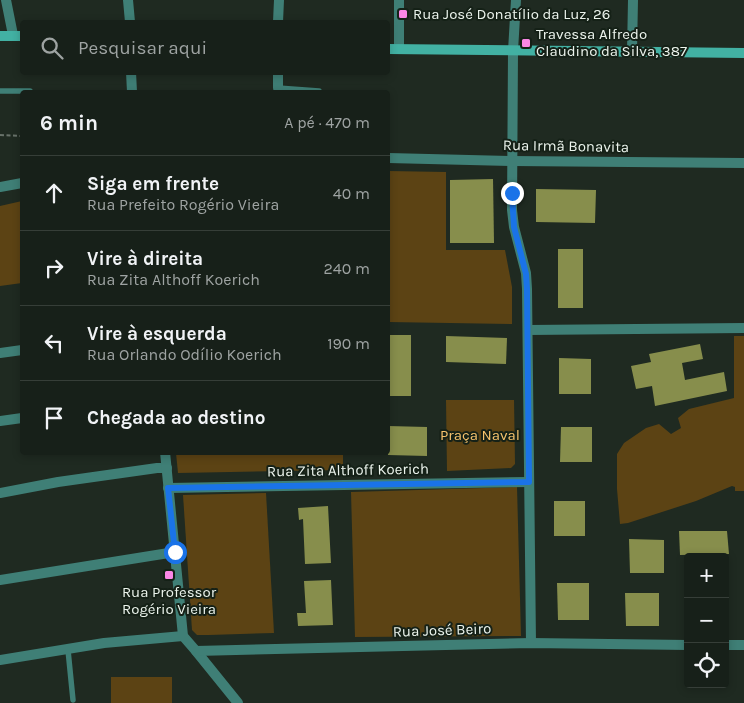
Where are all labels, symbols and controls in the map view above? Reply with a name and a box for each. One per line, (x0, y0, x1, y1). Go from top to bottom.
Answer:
place label: Rua José Donatílio da Luz, 26 (413, 5, 610, 23)
marker: Rua José Donatílio da Luz, 26 (397, 8, 409, 20)
search box (20, 20, 390, 75)
place label: Travessa Alfredo Claudino da Silva, 387 (536, 25, 687, 60)
icon: search (38, 34, 66, 62)
text: Pesquisar aqui (78, 37, 207, 59)
marker: Travessa Alfredo Claudino da Silva, 387 (520, 37, 532, 49)
text: 6 min (40, 111, 98, 135)
text: A pé · 470 m (284, 113, 370, 132)
street label: Rua Irmã Bonavita (503, 136, 629, 156)
text: Siga em frente (87, 173, 219, 195)
icon: ahead (40, 179, 68, 207)
route end (501, 182, 524, 205)
text: 40 m (333, 184, 370, 203)
text: Rua Prefeito Rogério Vieira (87, 195, 279, 214)
text: Vire à direita (87, 248, 203, 270)
icon: right (40, 254, 68, 282)
text: 240 m (324, 259, 370, 278)
text: Rua Zita Althoff Koerich (87, 270, 260, 289)
text: Vire à esquerda (87, 323, 227, 345)
icon: left (40, 329, 68, 357)
text: 190 m (327, 334, 370, 353)
text: Rua Orlando Odílio Koerich (87, 345, 282, 364)
icon: arrive (40, 404, 68, 432)
text: Chegada ao destino (87, 407, 265, 429)
park label: Praça Naval (440, 426, 520, 444)
street label: Rua Zita Althoff Koerich (267, 460, 429, 480)
route start (164, 541, 187, 564)
map controls (684, 553, 729, 688)
button: + (684, 553, 729, 598)
marker: Rua Professor Rogério Vieira (163, 569, 175, 581)
place label: Rua Professor Rogério Vieira (122, 583, 217, 618)
button: − (684, 598, 729, 643)
street label: Rua José Beiro (392, 619, 492, 641)
button: locate (684, 643, 729, 688)

